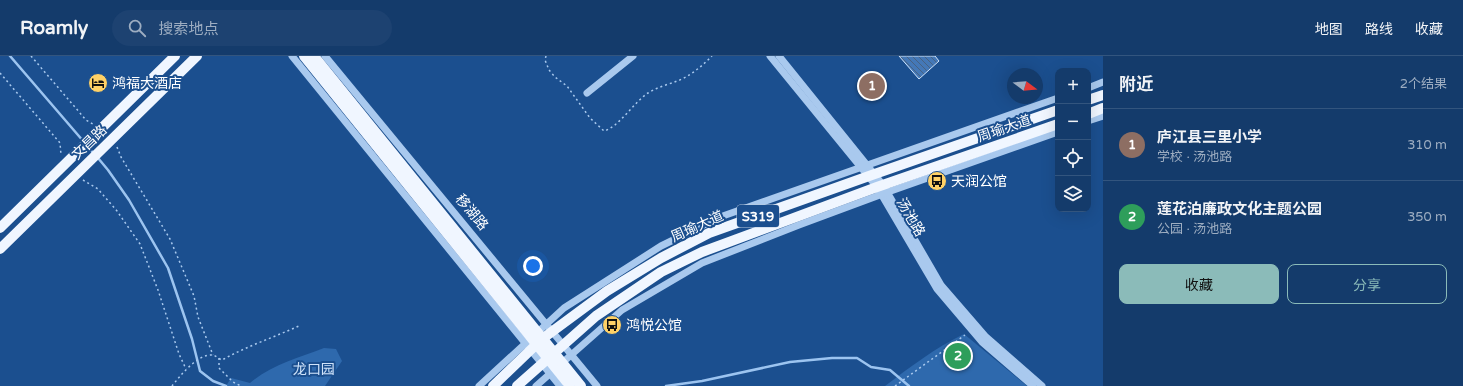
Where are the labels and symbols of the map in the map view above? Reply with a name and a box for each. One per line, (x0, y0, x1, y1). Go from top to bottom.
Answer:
north arrow (1007, 68, 1043, 104)
pin: 1 (859, 71, 885, 101)
hotel icon: 鸿福大酒店 (87, 72, 109, 94)
place label: 鸿福大酒店 (112, 75, 182, 92)
street label: 周瑜大道 (975, 111, 1033, 146)
street label: 文昌路 (68, 122, 110, 163)
bus stop icon: 天润公馆 (926, 170, 948, 192)
place label: 天润公馆 (951, 173, 1007, 190)
street label: 移湖路 (452, 191, 492, 234)
street label: 汤池路 (893, 195, 928, 240)
road number: S319 (737, 205, 779, 227)
street label: 周瑜大道 (668, 207, 726, 246)
your location (523, 256, 543, 276)
bus stop icon: 鸿悦公馆 (601, 314, 623, 336)
place label: 鸿悦公馆 (626, 317, 682, 334)
pin: 2 (945, 341, 971, 371)
park label: 龙口园 (293, 361, 335, 378)

